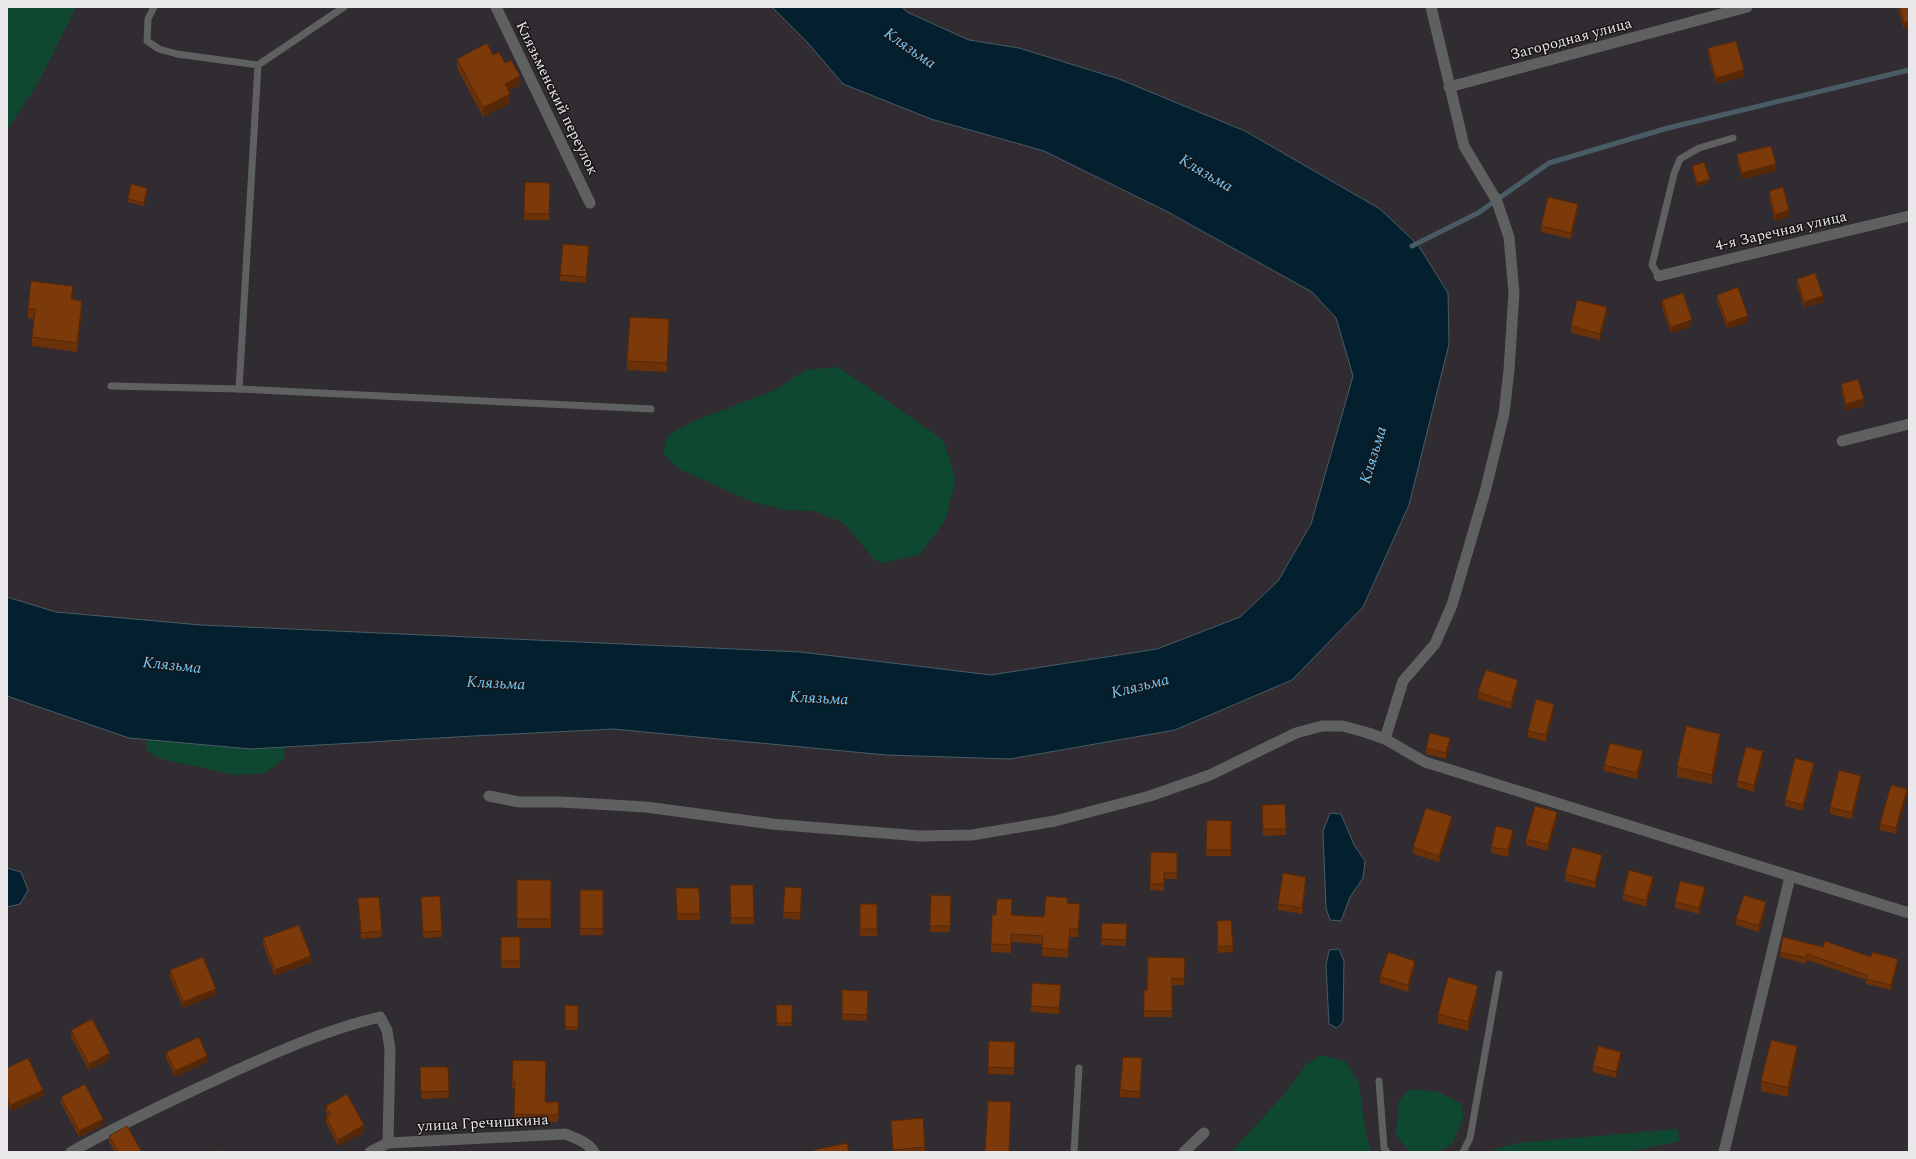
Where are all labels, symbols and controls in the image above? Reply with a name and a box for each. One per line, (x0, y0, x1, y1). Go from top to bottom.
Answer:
street label: Загородная улица (1508, 12, 1635, 66)
street label: Клязьменский переулок (510, 17, 604, 179)
water label: Клязьма (879, 21, 941, 75)
water label: Клязьма (1174, 148, 1238, 198)
street label: 4-я Заречная улица (1713, 205, 1850, 257)
water label: Клязьма (1353, 423, 1393, 487)
water label: Клязьма (141, 650, 203, 680)
water label: Клязьма (1108, 667, 1172, 705)
water label: Клязьма (466, 669, 526, 697)
water label: Клязьма (789, 684, 849, 712)
street label: улица Гречишкина (416, 1108, 550, 1138)

